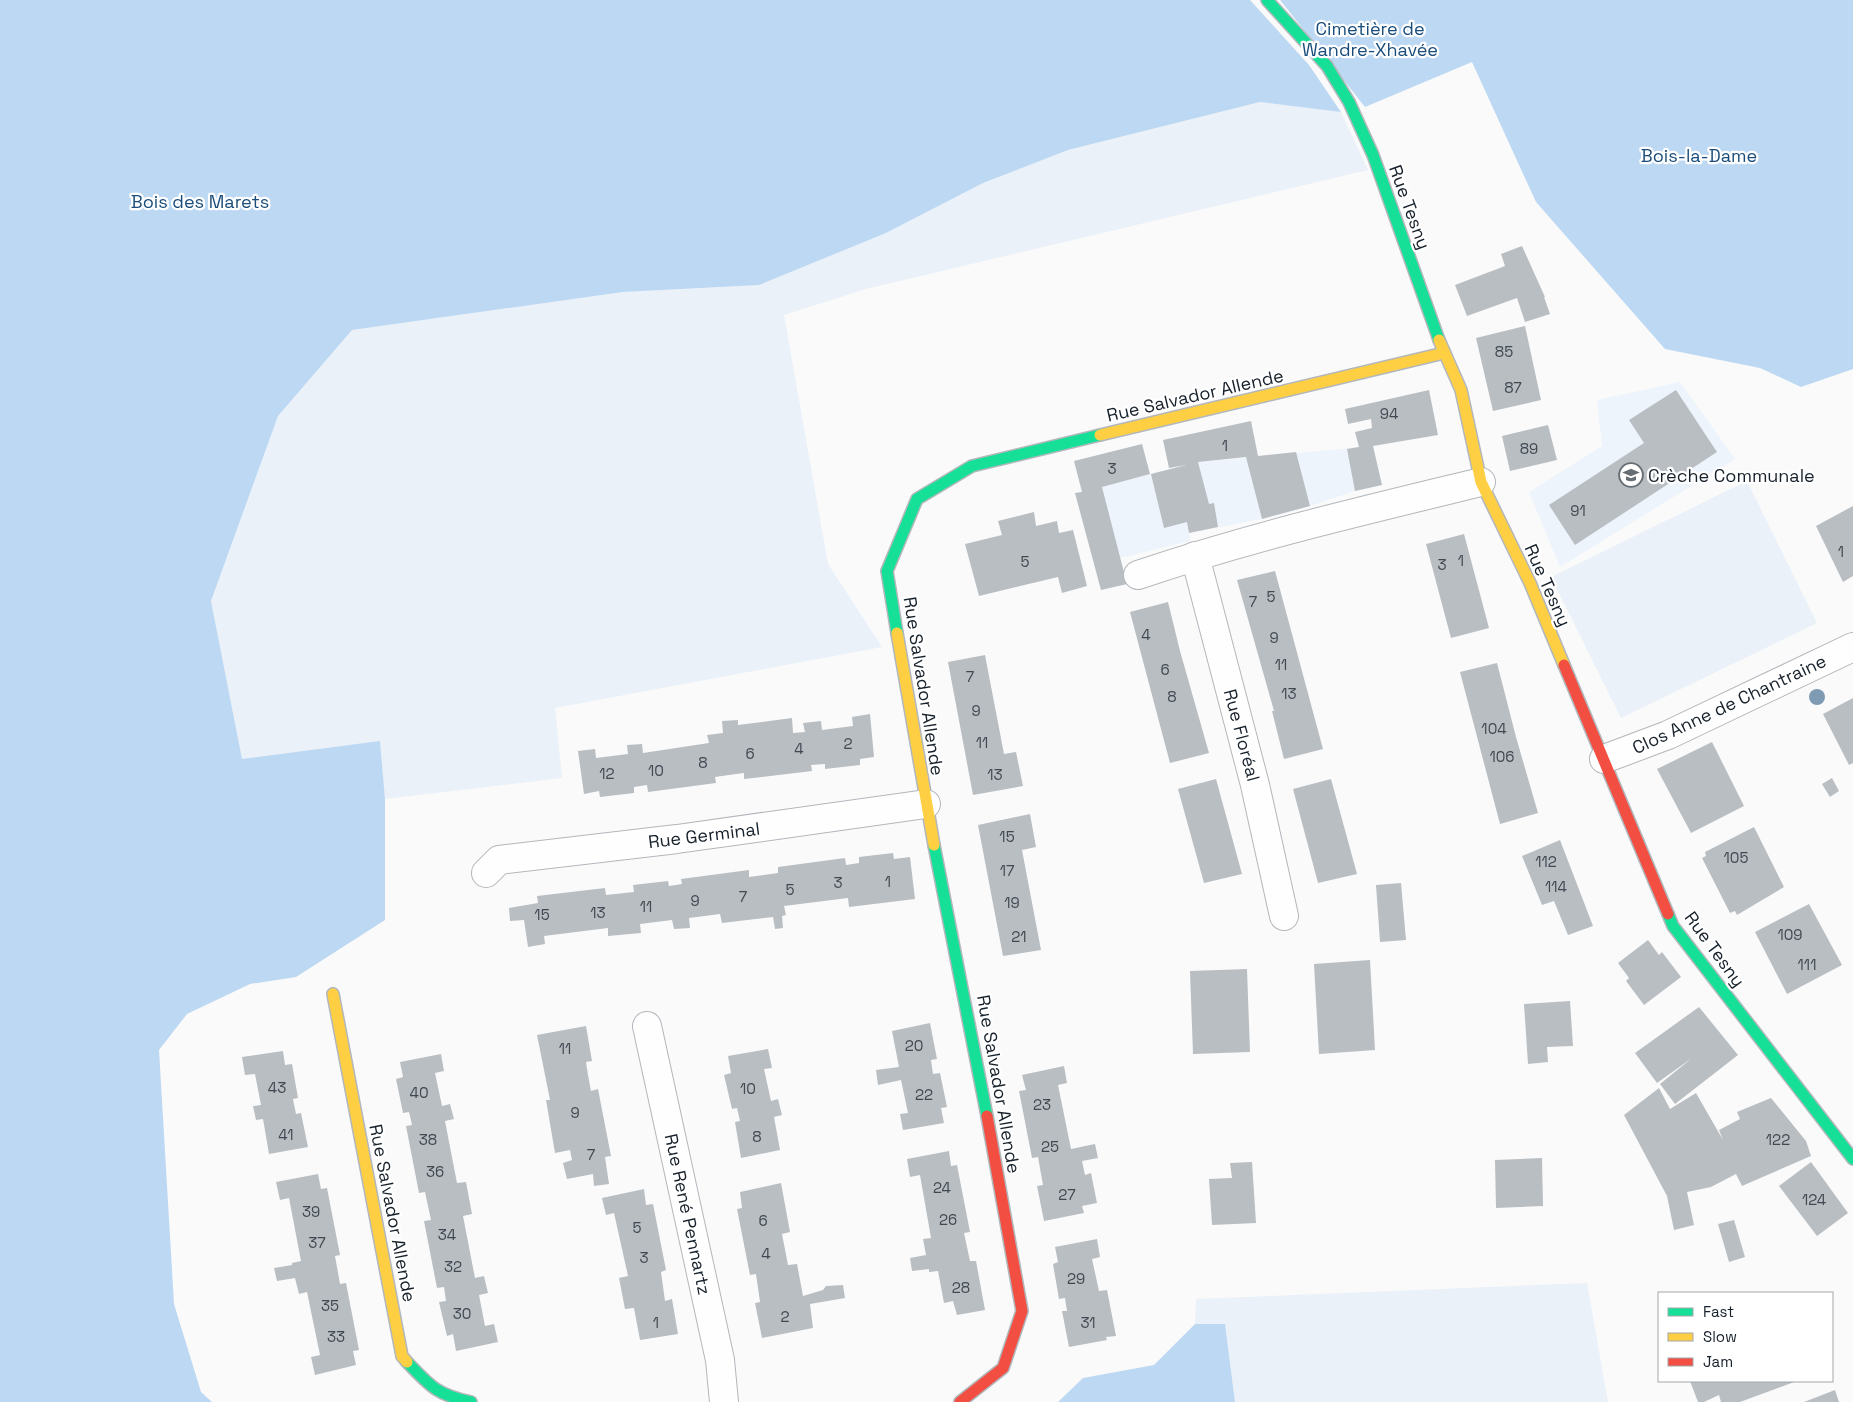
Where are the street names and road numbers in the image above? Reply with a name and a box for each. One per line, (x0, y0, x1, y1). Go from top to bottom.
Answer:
street label: Rue Tesny (1384, 162, 1436, 252)
street label: Rue Salvador Allende (1104, 363, 1286, 427)
street label: Rue Tesny (1520, 540, 1576, 630)
street label: Rue Salvador Allende (898, 595, 950, 777)
street label: Clos Anne de Chantraine (1628, 649, 1830, 759)
street label: Rue Floréal (1219, 686, 1265, 784)
street label: Rue Germinal (647, 817, 761, 853)
street label: Rue Tesny (1680, 907, 1750, 991)
street label: Rue Salvador Allende (972, 993, 1026, 1175)
street label: Rue Salvador Allende (364, 1122, 422, 1304)
street label: Rue René Pennartz (660, 1131, 716, 1297)

